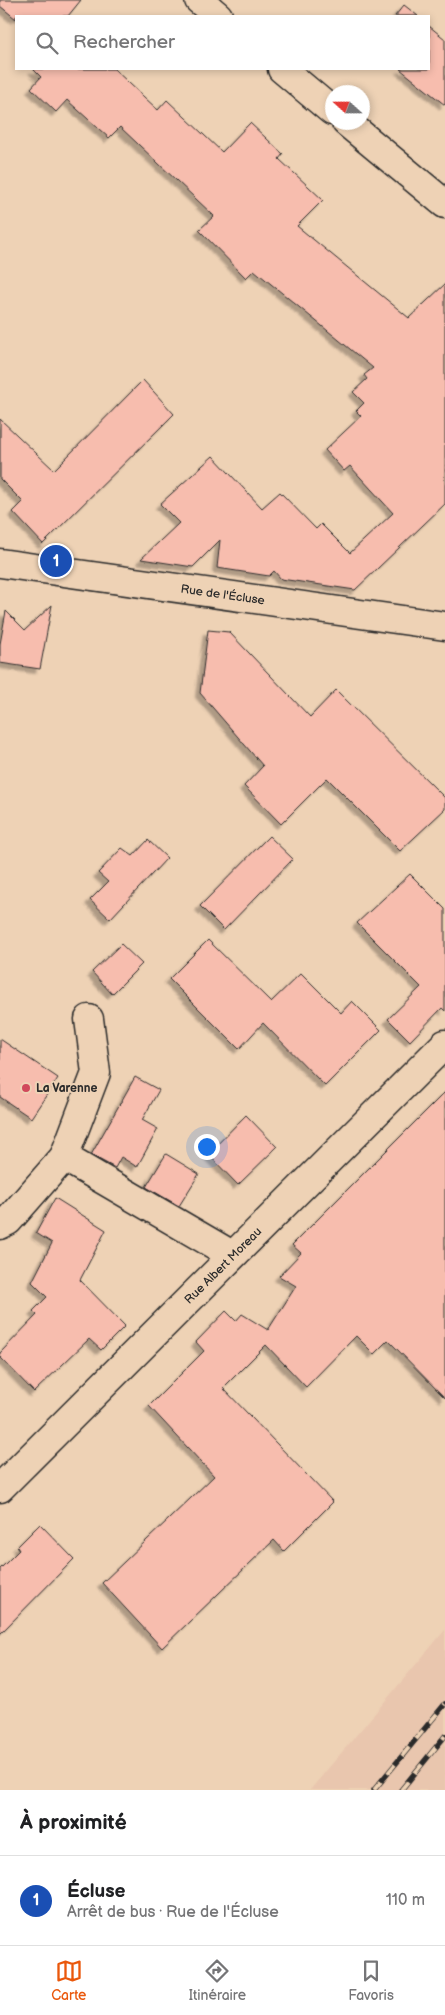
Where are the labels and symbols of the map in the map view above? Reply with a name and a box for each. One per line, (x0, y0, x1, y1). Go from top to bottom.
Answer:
north arrow (325, 85, 370, 130)
pin: 1 (40, 542, 72, 580)
street label: Rue de l'Écluse (180, 581, 266, 608)
place label: La Varenne (36, 1081, 97, 1096)
marker: La Varenne (20, 1082, 32, 1094)
your location (194, 1134, 220, 1160)
street label: Rue Albert Moreau (181, 1224, 265, 1307)

